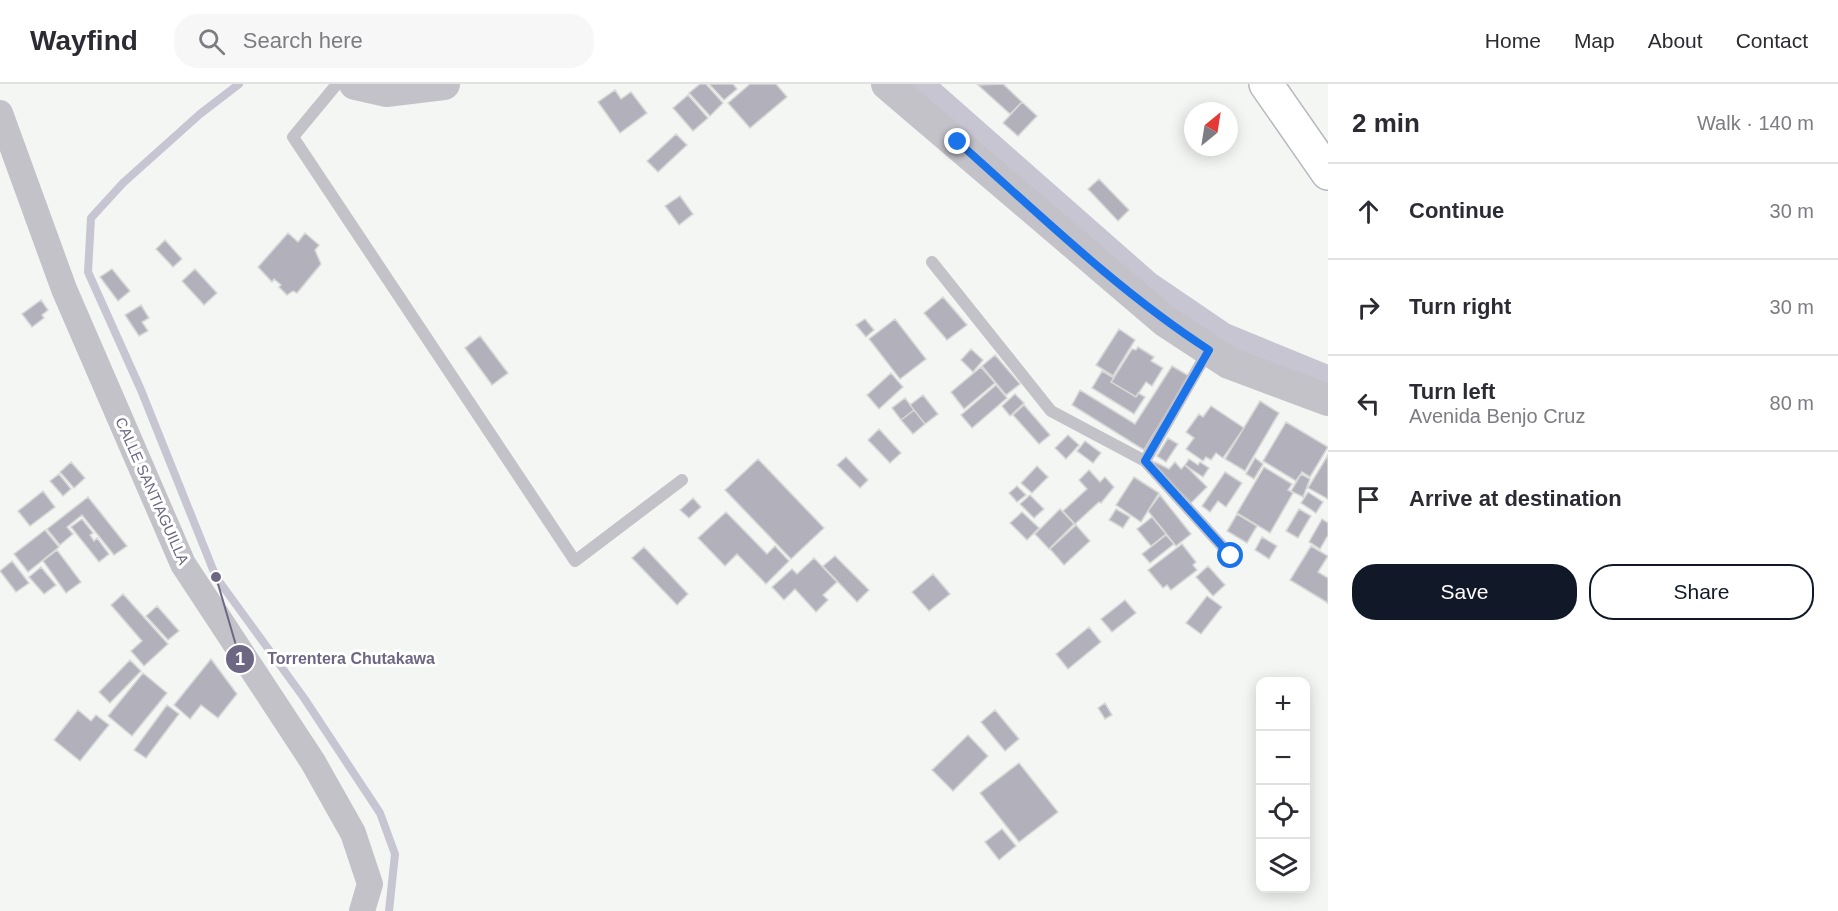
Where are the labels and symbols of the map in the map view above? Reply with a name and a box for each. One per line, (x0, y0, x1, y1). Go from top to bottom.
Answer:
north arrow (1184, 102, 1238, 156)
route end (944, 128, 970, 154)
street label: CALLE SANTIAGUILLA (112, 415, 193, 567)
route start (1217, 542, 1243, 568)
callout: Torrentera Chutakawa (225, 642, 447, 676)
text: 1 (235, 649, 245, 669)
text: Torrentera Chutakawa (267, 650, 435, 667)

